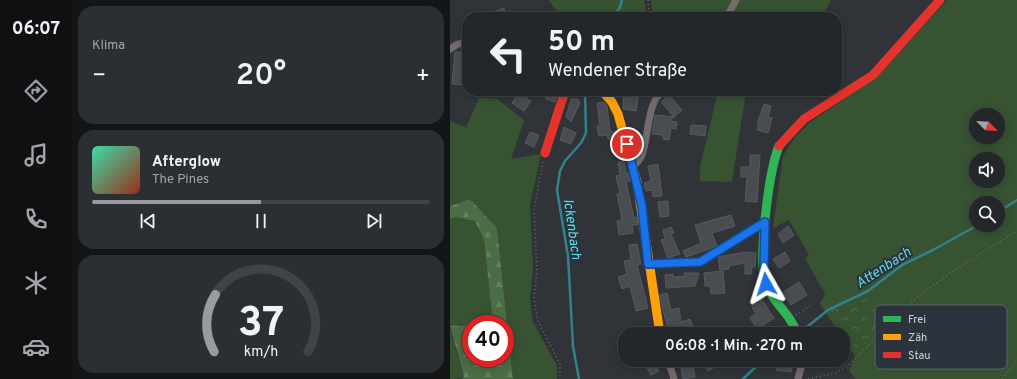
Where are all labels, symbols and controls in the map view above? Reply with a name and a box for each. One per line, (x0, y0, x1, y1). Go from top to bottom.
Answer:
text: 06:07 (12, 18, 60, 41)
text: 50 m (548, 25, 615, 61)
icon: left (482, 28, 534, 80)
text: Klima (92, 38, 125, 54)
text: 20° (236, 58, 286, 95)
text: Wendener Straße (548, 60, 687, 83)
text: − (92, 63, 106, 90)
text: + (416, 63, 430, 90)
icon: directions (22, 77, 50, 105)
north arrow (969, 108, 1005, 144)
map controls (969, 108, 1005, 232)
pin (610, 127, 644, 161)
icon: arrive (616, 133, 638, 155)
icon: music (22, 141, 50, 169)
button: sound (969, 152, 1005, 188)
text: Afterglow (152, 153, 221, 172)
text: The Pines (152, 172, 209, 188)
button: search (969, 196, 1005, 232)
water label: Ickenbach (559, 198, 584, 261)
icon: phone (22, 205, 50, 233)
icon: previous (137, 210, 159, 232)
icon: pause (250, 210, 272, 232)
icon: next (363, 210, 385, 232)
water label: Attenbach (853, 244, 915, 292)
position arrow (745, 263, 787, 305)
icon: climate (22, 269, 50, 297)
text: 37 (238, 298, 284, 351)
legend (875, 305, 1007, 369)
text: Frei (908, 313, 926, 327)
speed limit sign: 40 (462, 315, 514, 367)
text: Zäh (908, 331, 927, 345)
icon: car (22, 333, 50, 361)
text: 06:08 · 1 Min. · 270 m (665, 337, 803, 356)
text: km/h (244, 342, 278, 360)
text: Stau (908, 349, 931, 363)

